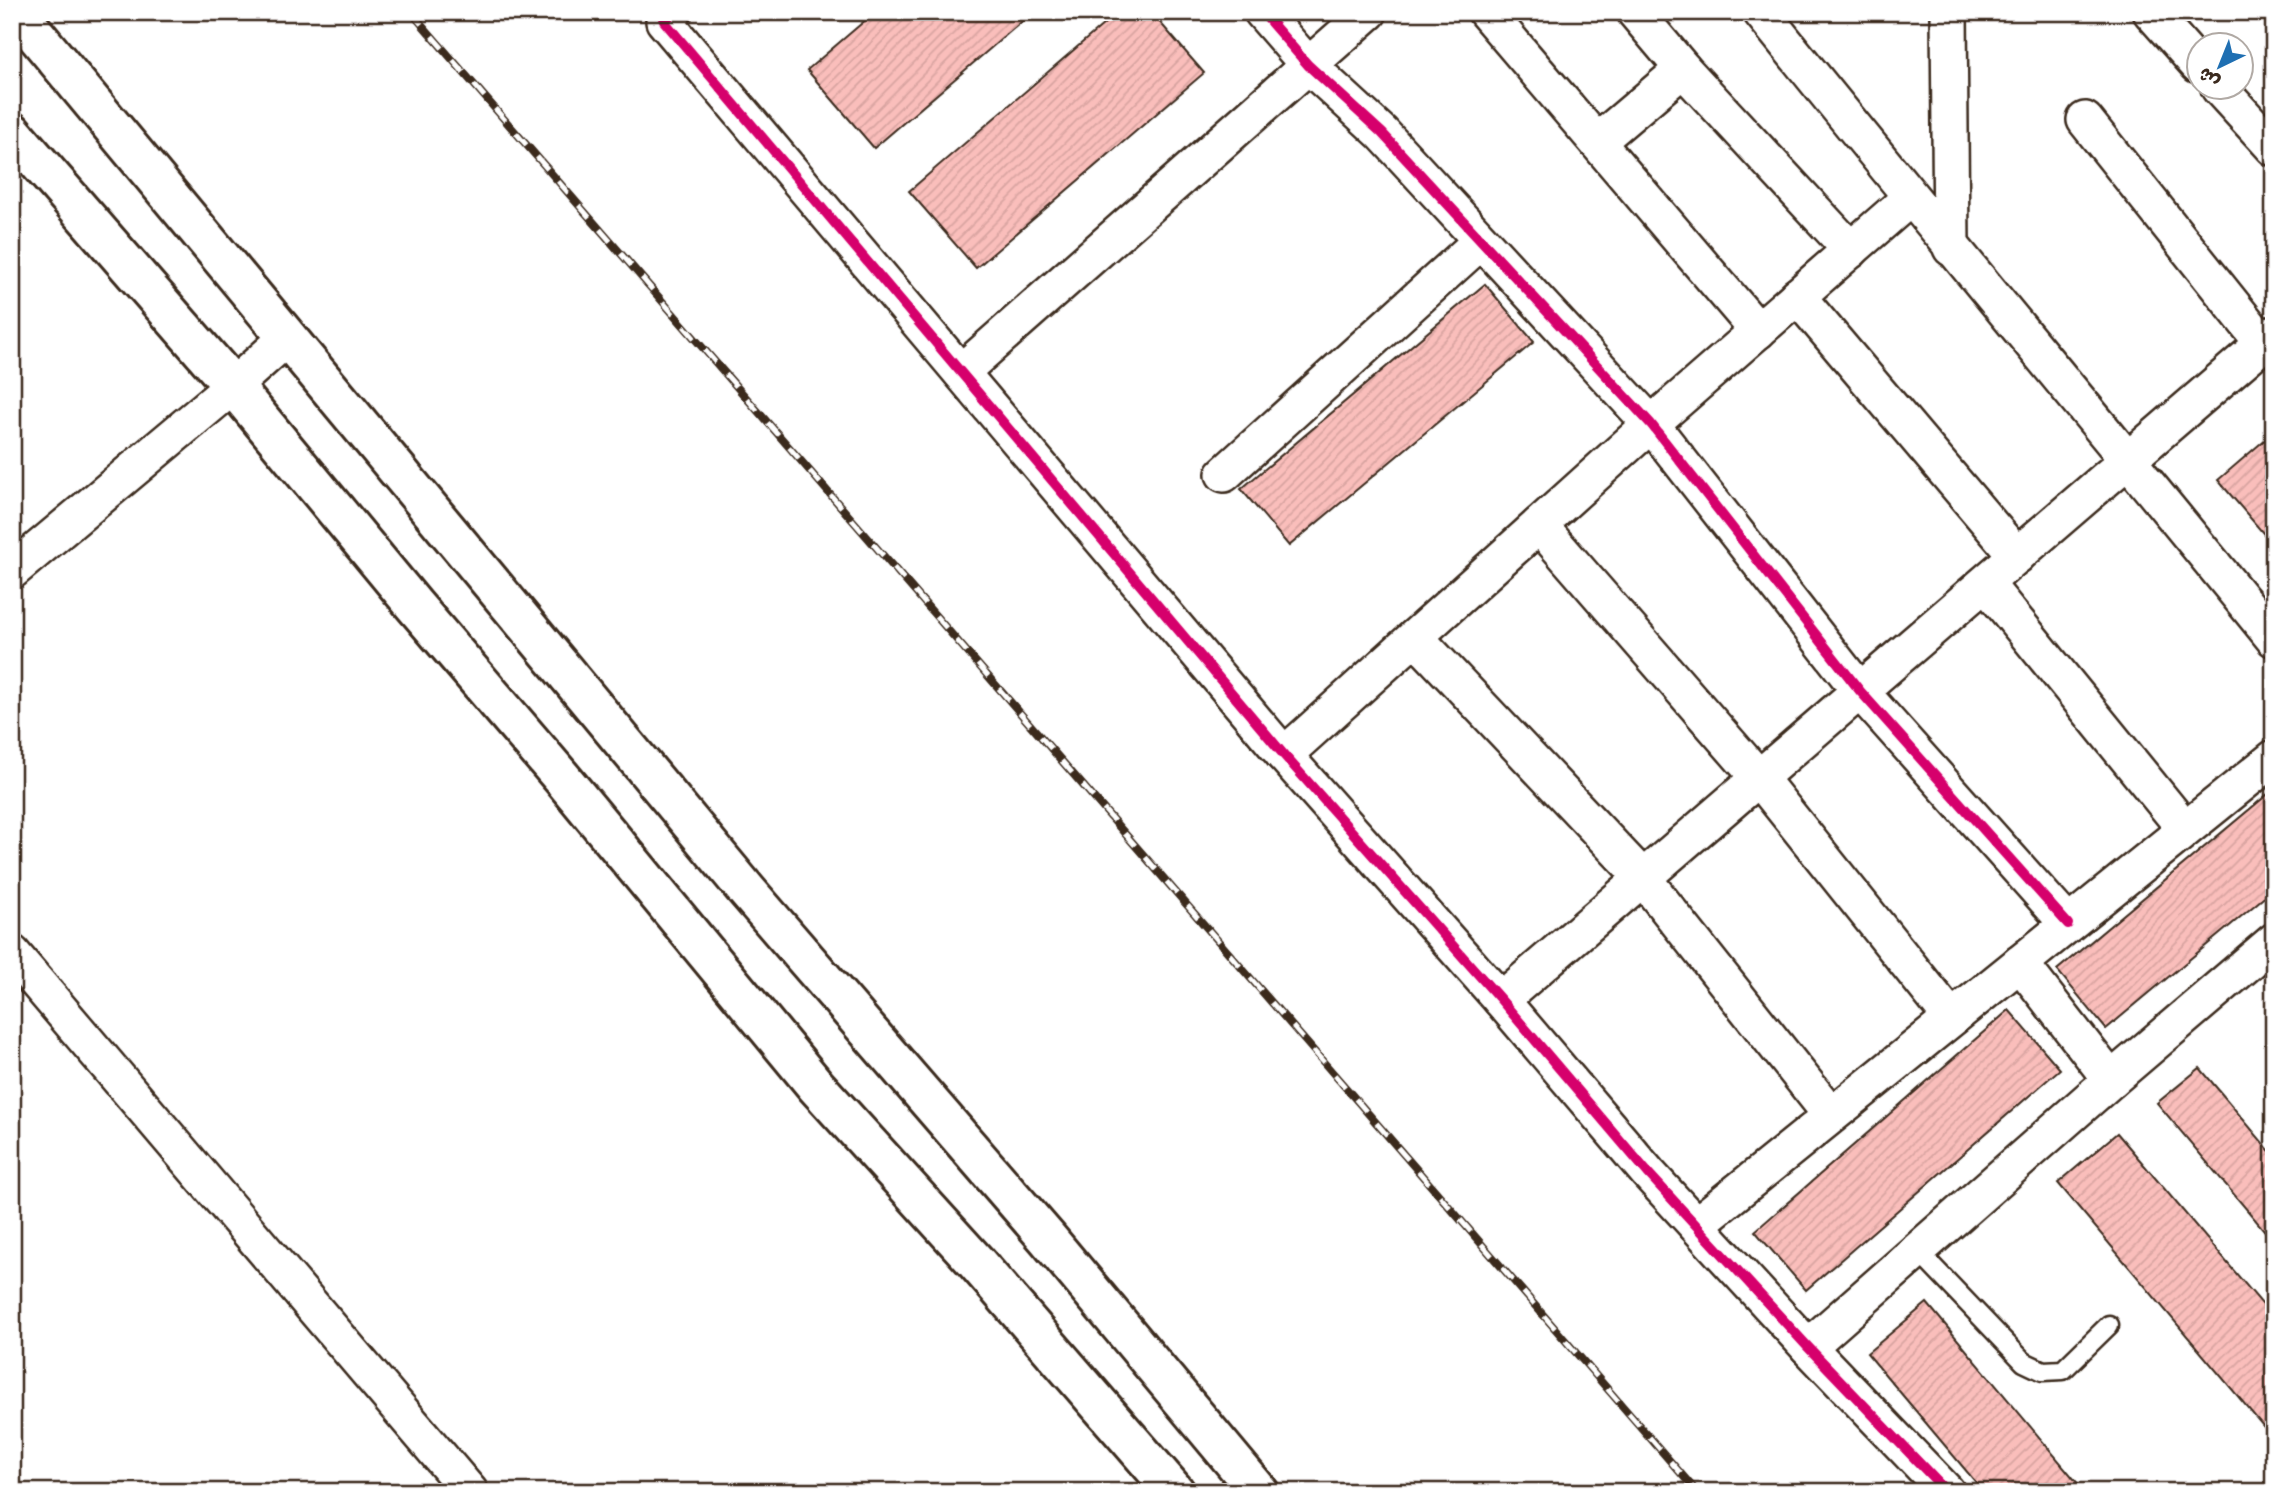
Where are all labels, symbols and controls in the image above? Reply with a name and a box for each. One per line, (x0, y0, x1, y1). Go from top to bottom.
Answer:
north arrow (2184, 32, 2254, 102)
text: ش (2193, 61, 2226, 94)

